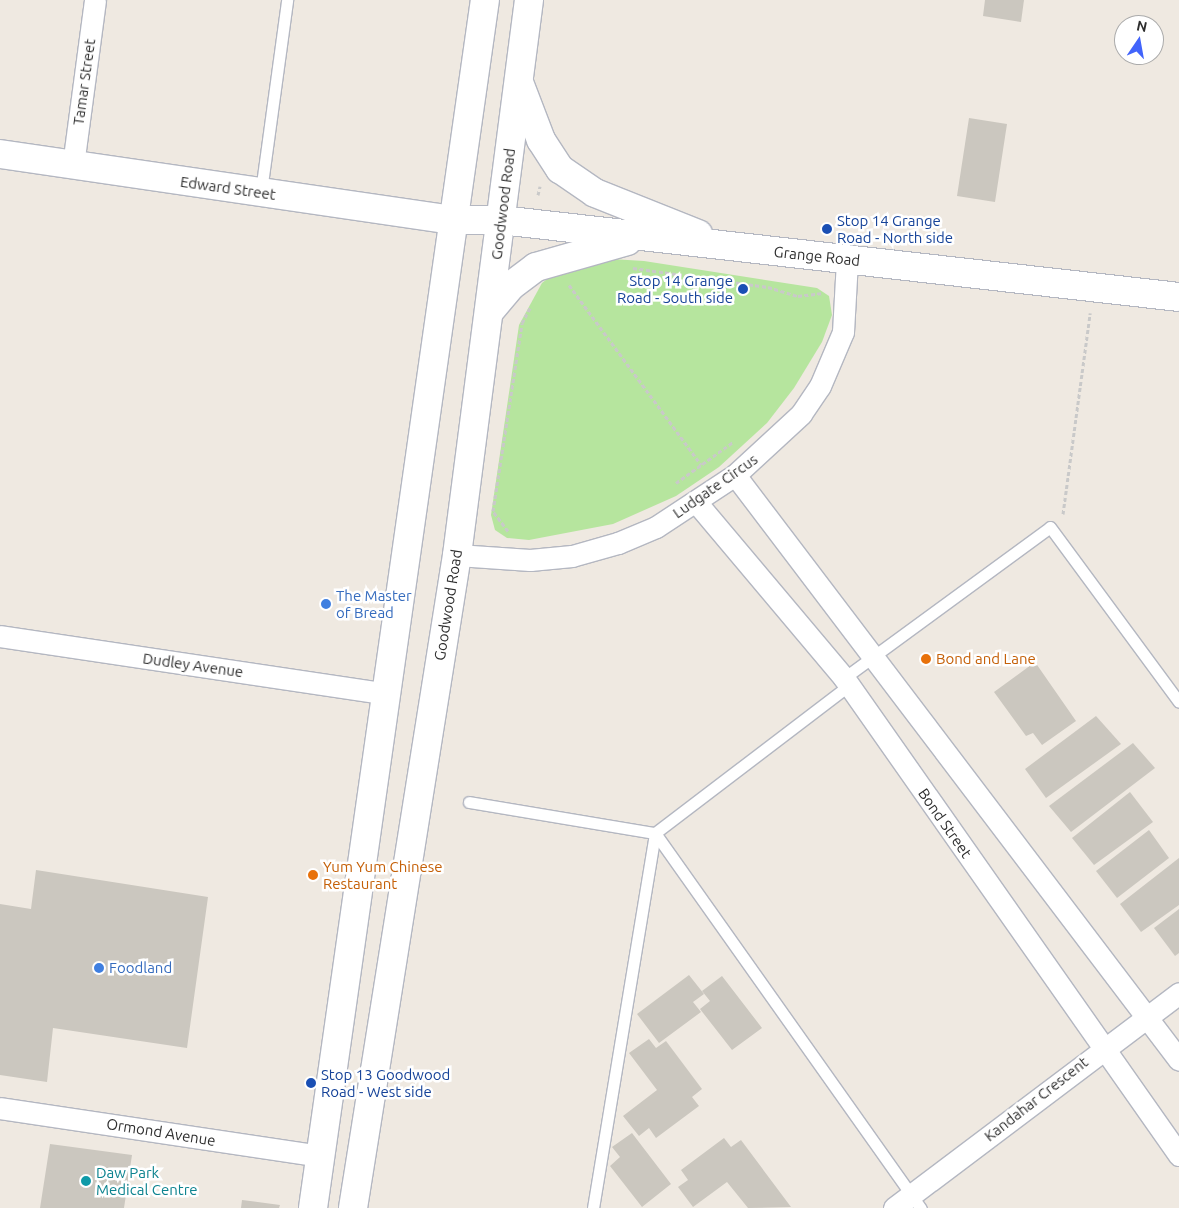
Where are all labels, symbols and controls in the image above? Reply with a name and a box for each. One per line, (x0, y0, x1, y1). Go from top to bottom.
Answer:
north arrow (1114, 15, 1164, 65)
text: N (1135, 17, 1149, 35)
street label: Tamar Street (69, 38, 99, 126)
street label: Goodwood Road (487, 147, 519, 261)
street label: Edward Street (179, 172, 277, 204)
place label: Stop 14 Grange Road - North side (837, 211, 953, 246)
marker: Stop 14 Grange Road - North side (821, 223, 833, 235)
street label: Grange Road (773, 243, 861, 269)
place label: Stop 14 Grange Road - South side (617, 271, 733, 306)
marker: Stop 14 Grange Road - South side (737, 283, 749, 295)
street label: Ludgate Circus (669, 450, 761, 522)
street label: Goodwood Road (430, 548, 466, 662)
place label: The Master of Bread (336, 586, 412, 621)
marker: The Master of Bread (320, 598, 332, 610)
street label: Dudley Avenue (142, 649, 244, 681)
place label: Bond and Lane (936, 650, 1036, 668)
marker: Bond and Lane (920, 653, 932, 665)
street label: Bond Street (914, 785, 976, 861)
place label: Yum Yum Chinese Restaurant (323, 857, 443, 892)
marker: Yum Yum Chinese Restaurant (307, 869, 319, 881)
place label: Foodland (109, 959, 172, 977)
marker: Foodland (93, 962, 105, 974)
street label: Kandahar Crescent (981, 1053, 1091, 1145)
place label: Stop 13 Goodwood Road - West side (321, 1065, 450, 1100)
marker: Stop 13 Goodwood Road - West side (305, 1077, 317, 1089)
street label: Ormond Avenue (105, 1114, 217, 1150)
place label: Daw Park Medical Centre (96, 1163, 198, 1198)
marker: Daw Park Medical Centre (80, 1175, 92, 1187)

